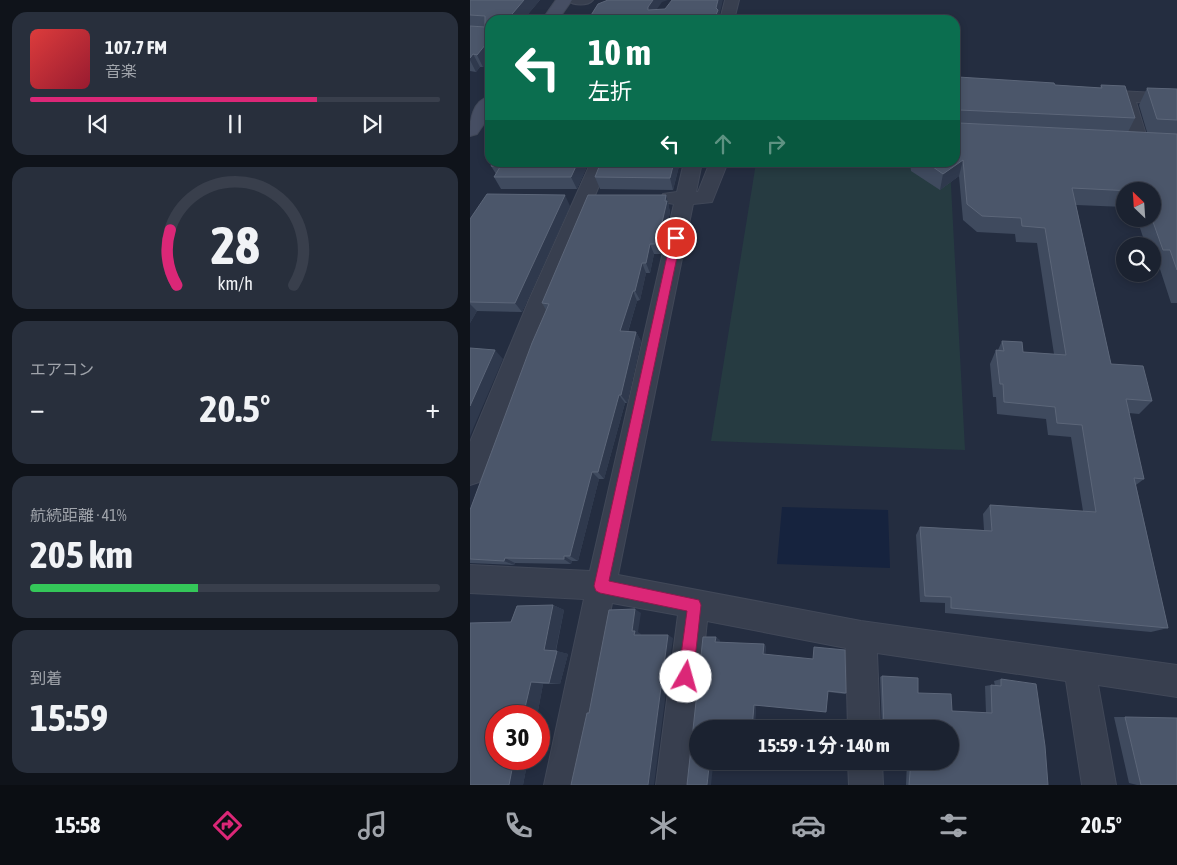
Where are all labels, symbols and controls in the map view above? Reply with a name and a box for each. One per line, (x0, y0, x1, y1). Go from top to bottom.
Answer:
text: 10 m (588, 32, 651, 72)
icon: left (505, 35, 570, 100)
text: 107.7 FM (105, 36, 167, 58)
text: 音楽 (105, 62, 137, 80)
text: 左折 (588, 78, 632, 104)
icon: previous (84, 110, 112, 138)
icon: pause (221, 110, 249, 138)
icon: next (358, 110, 386, 138)
icon: left (656, 130, 684, 158)
icon: ahead (709, 130, 737, 158)
icon: right (762, 130, 790, 158)
north arrow (1116, 182, 1161, 228)
map controls (1116, 182, 1161, 282)
text: 28 (211, 215, 259, 275)
pin (655, 217, 697, 259)
icon: arrive (662, 224, 690, 252)
button: search (1116, 237, 1161, 282)
text: km/h (217, 273, 253, 294)
text: エアコン (30, 360, 94, 378)
text: 20.5° (200, 387, 270, 430)
text: − (30, 392, 45, 424)
text: + (425, 392, 440, 424)
text: 航続距離 · 41% (30, 506, 127, 524)
text: 205 km (30, 533, 133, 576)
position arrow (659, 650, 711, 702)
text: 到着 (30, 669, 62, 687)
text: 15:59 (30, 696, 108, 739)
speed limit sign: 30 (485, 705, 550, 770)
text: 15:59 · 1 分 · 140 m (758, 734, 890, 756)
icon: directions (210, 808, 245, 843)
icon: music (355, 808, 390, 843)
icon: phone (501, 808, 536, 843)
icon: climate (646, 808, 681, 843)
icon: car (791, 808, 826, 843)
icon: filters (936, 808, 971, 843)
text: 15:58 (55, 812, 100, 838)
text: 20.5° (1081, 812, 1122, 838)

